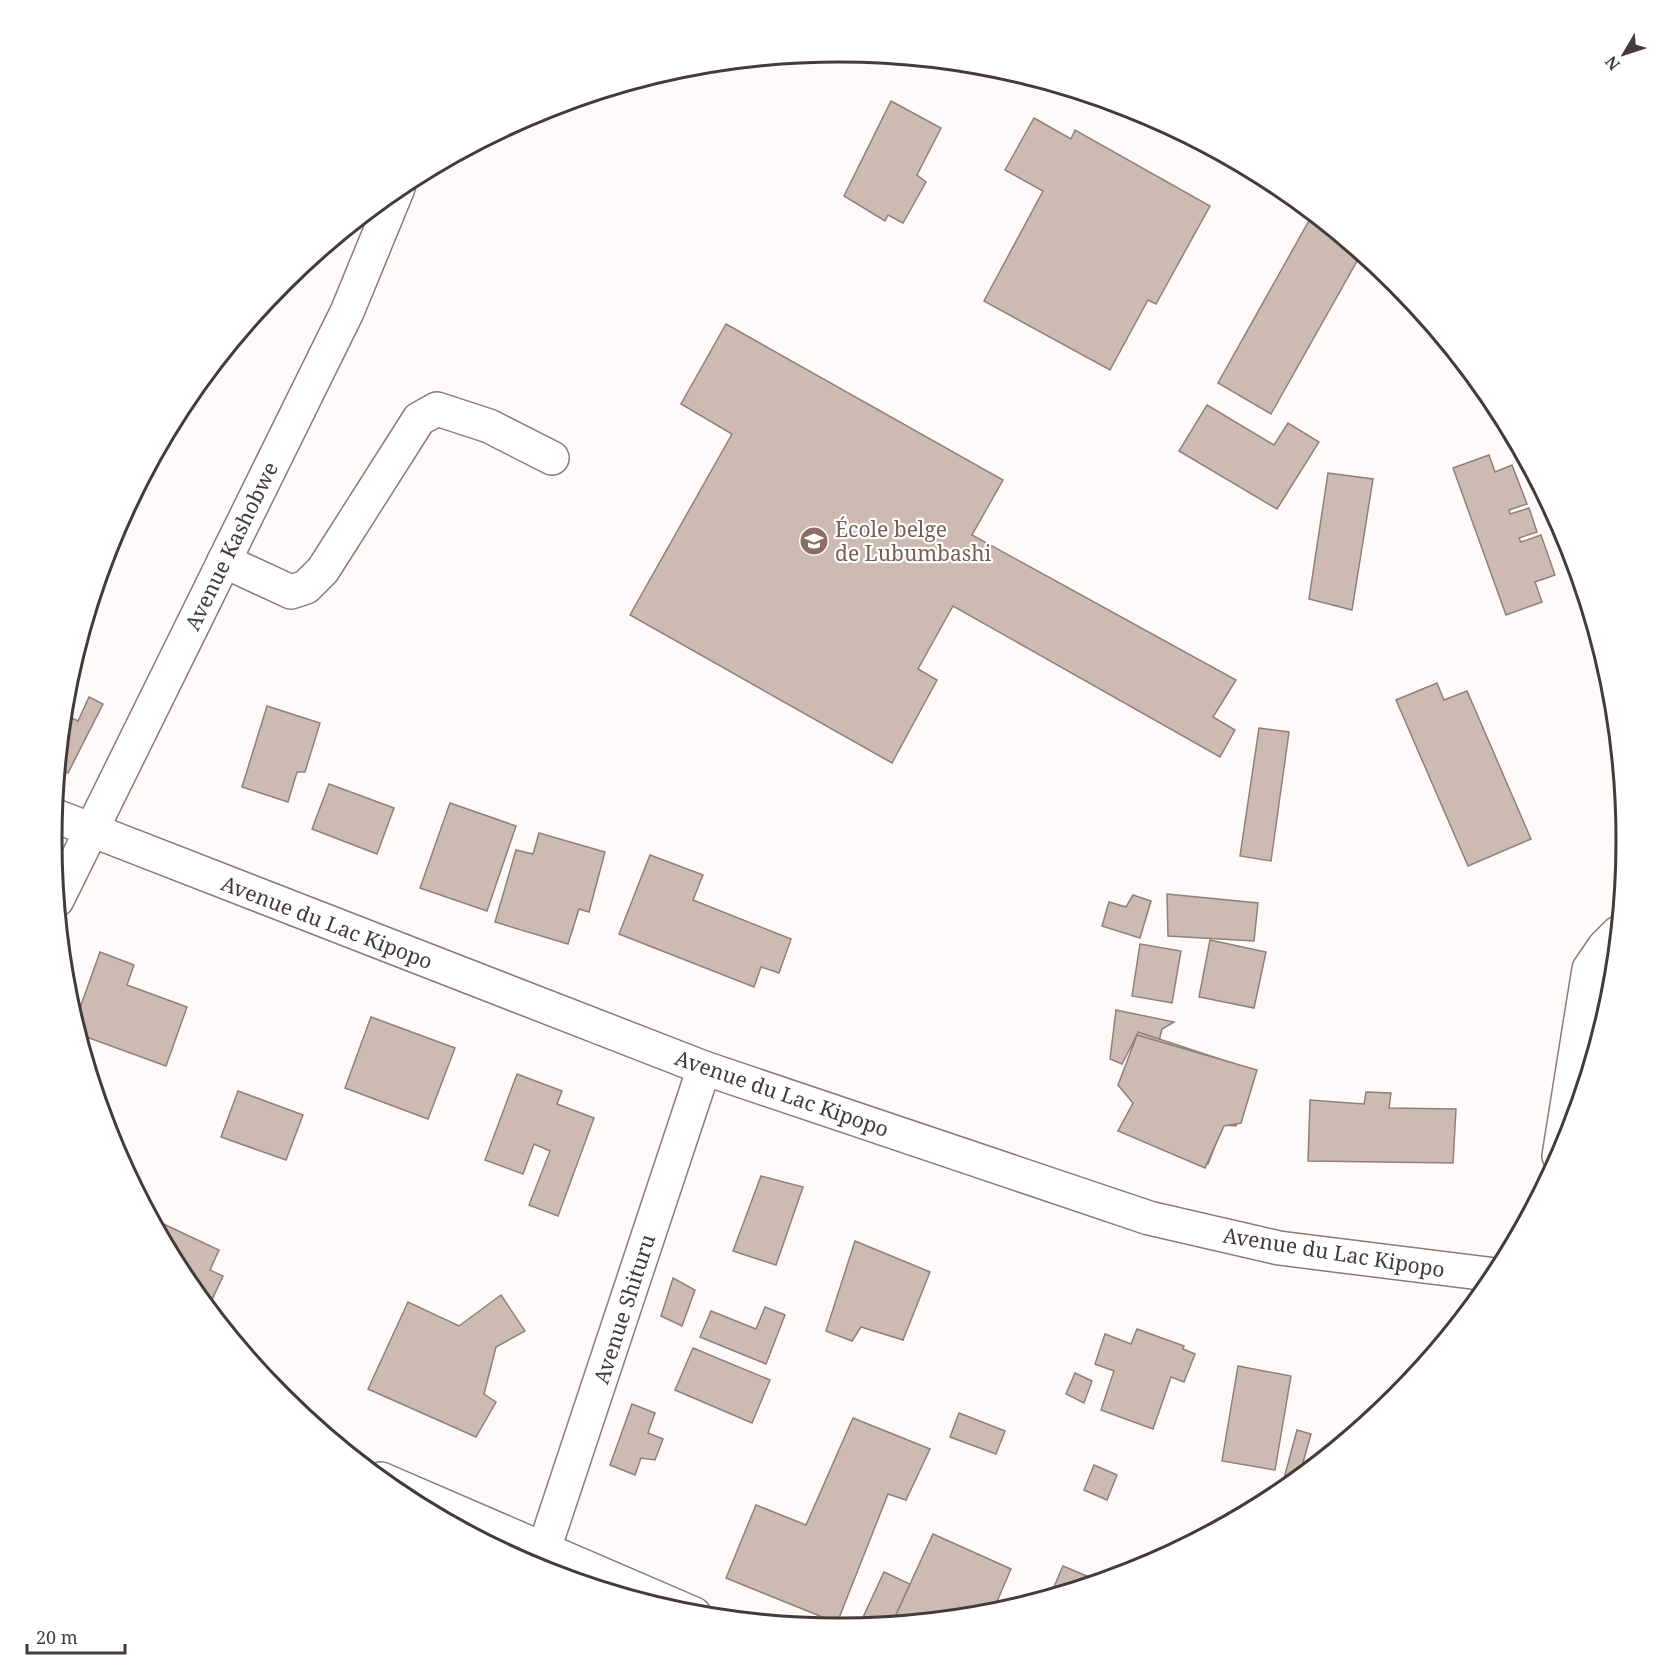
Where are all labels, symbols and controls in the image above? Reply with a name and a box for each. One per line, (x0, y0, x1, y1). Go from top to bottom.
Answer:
north arrow (1594, 24, 1654, 84)
text: N (1600, 51, 1625, 75)
street label: Avenue Kashobwe (178, 457, 284, 635)
place label: École belge de Lubumbashi (835, 515, 992, 567)
school or university icon: École belge de Lubumbashi (798, 525, 830, 557)
street label: Avenue du Lac Kipopo (217, 869, 437, 975)
street label: Avenue du Lac Kipopo (671, 1043, 893, 1143)
street label: Avenue du Lac Kipopo (1221, 1221, 1447, 1283)
street label: Avenue Shituru (587, 1231, 661, 1387)
scale bar (27, 1617, 124, 1655)
text: 20 m (36, 1625, 78, 1649)

